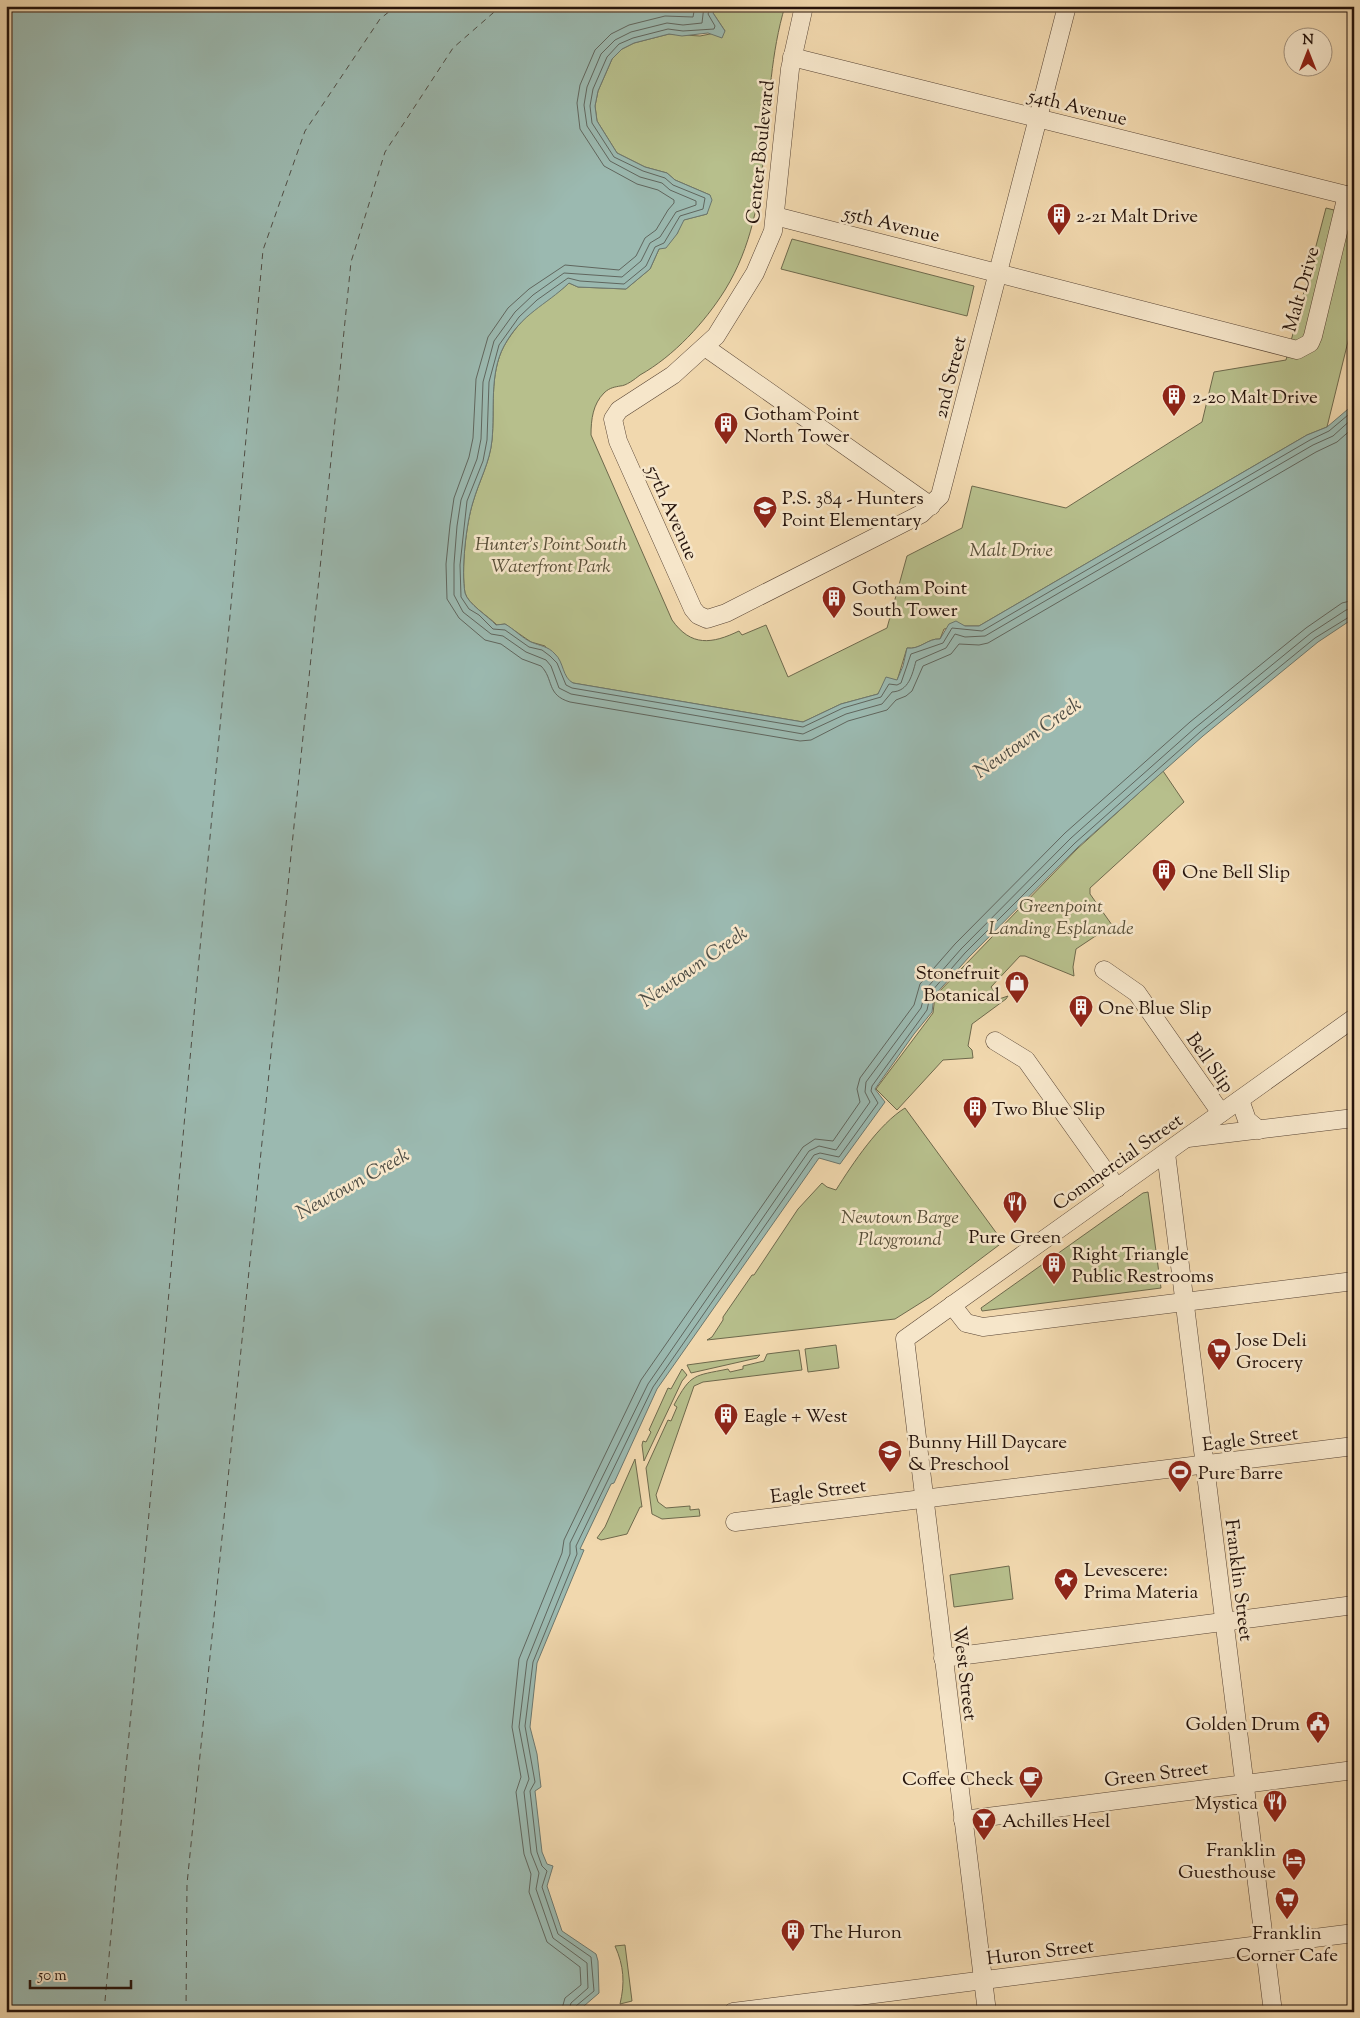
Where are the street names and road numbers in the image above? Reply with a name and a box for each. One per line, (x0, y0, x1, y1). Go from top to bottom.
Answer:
street label: Center Boulevard (741, 79, 782, 226)
street label: 54th Avenue (1024, 83, 1130, 134)
street label: 55th Avenue (839, 200, 943, 250)
street label: Malt Drive (1277, 244, 1327, 336)
street label: 2nd Street (928, 333, 975, 422)
street label: 57th Avenue (637, 460, 704, 565)
street label: Bell Slip (1178, 1028, 1239, 1099)
street label: Commercial Street (1048, 1108, 1189, 1218)
street label: Eagle Street (1201, 1421, 1300, 1460)
street label: Eagle Street (769, 1473, 868, 1512)
street label: Franklin Street (1217, 1518, 1258, 1643)
street label: West Street (944, 1624, 983, 1723)
street label: Green Street (1103, 1756, 1210, 1795)
street label: Huron Street (985, 1933, 1096, 1973)

